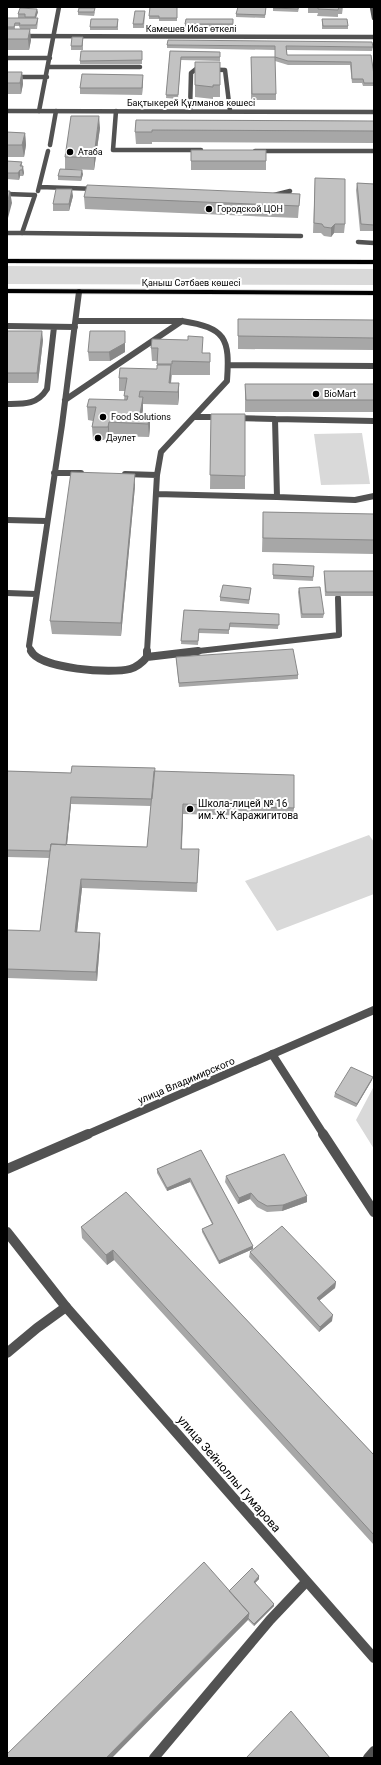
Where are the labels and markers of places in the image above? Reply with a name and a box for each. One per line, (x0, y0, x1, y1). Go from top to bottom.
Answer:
marker: Атаба (65, 147, 75, 157)
place label: Атаба (78, 147, 103, 157)
marker: Городской ЦОН (204, 204, 214, 214)
place label: Городской ЦОН (217, 204, 283, 214)
marker: BioMart (311, 389, 321, 399)
place label: BioMart (324, 389, 356, 399)
marker: Food Solutions (98, 412, 108, 422)
place label: Food Solutions (111, 412, 171, 422)
marker: Дәулет (93, 433, 103, 443)
place label: Дәулет (106, 433, 136, 443)
place label: Школа-лицей № 16 им. Ж. Каражигитова (198, 798, 298, 821)
marker: Школа-лицей № 16 им. Ж. Каражигитова (185, 804, 195, 814)

